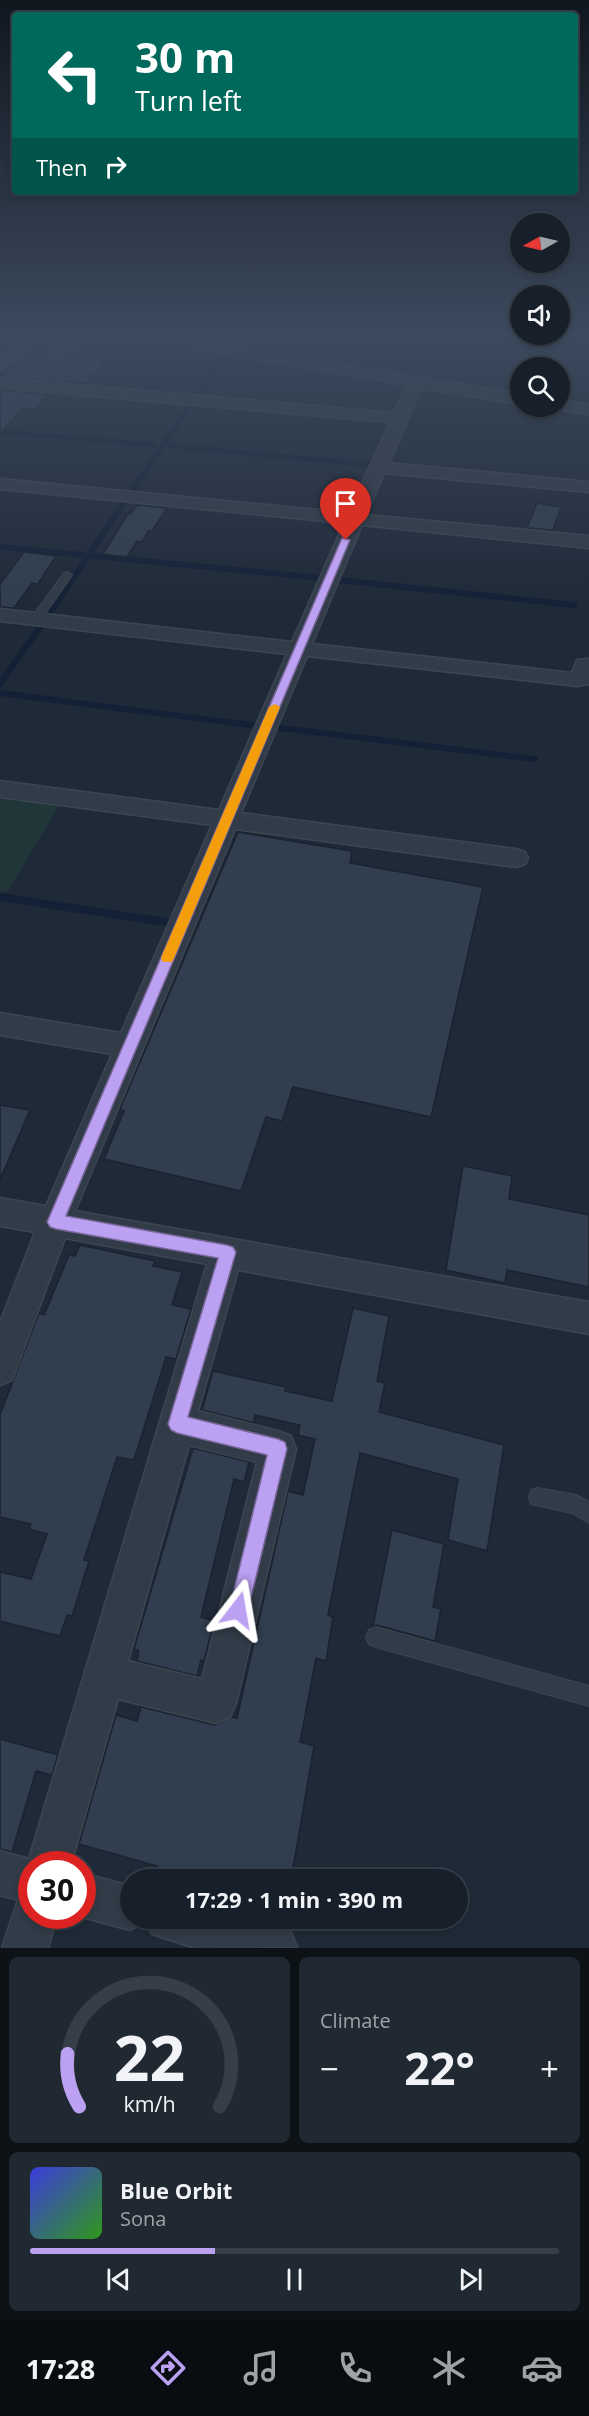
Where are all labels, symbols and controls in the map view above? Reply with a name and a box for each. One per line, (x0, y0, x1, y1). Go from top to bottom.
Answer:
text: 30 m (135, 28, 235, 85)
icon: left (36, 36, 114, 114)
text: Turn left (135, 82, 242, 119)
icon: right (99, 150, 132, 183)
text: Then (36, 152, 87, 182)
north arrow (510, 213, 570, 273)
map controls (510, 213, 570, 417)
button: sound (510, 285, 570, 345)
button: search (510, 357, 570, 417)
pin (320, 478, 371, 540)
icon: arrive (329, 487, 362, 520)
position arrow (206, 1578, 270, 1642)
speed limit sign: 30 (18, 1851, 96, 1929)
text: 17:29 · 1 min · 390 m (185, 1884, 403, 1914)
text: Climate (320, 2007, 391, 2034)
text: 22 (114, 2014, 185, 2099)
text: 22° (404, 2037, 475, 2098)
text: − (320, 2046, 339, 2091)
text: + (540, 2046, 559, 2091)
text: km/h (123, 2089, 176, 2118)
text: Blue Orbit (120, 2175, 232, 2205)
text: Sona (120, 2205, 166, 2232)
icon: previous (102, 2263, 135, 2296)
icon: pause (278, 2263, 311, 2296)
icon: next (454, 2263, 487, 2296)
icon: directions (147, 2347, 189, 2389)
icon: music (240, 2347, 282, 2389)
icon: phone (334, 2347, 376, 2389)
icon: climate (428, 2347, 470, 2389)
icon: car (521, 2347, 563, 2389)
text: 17:28 (26, 2350, 95, 2387)

